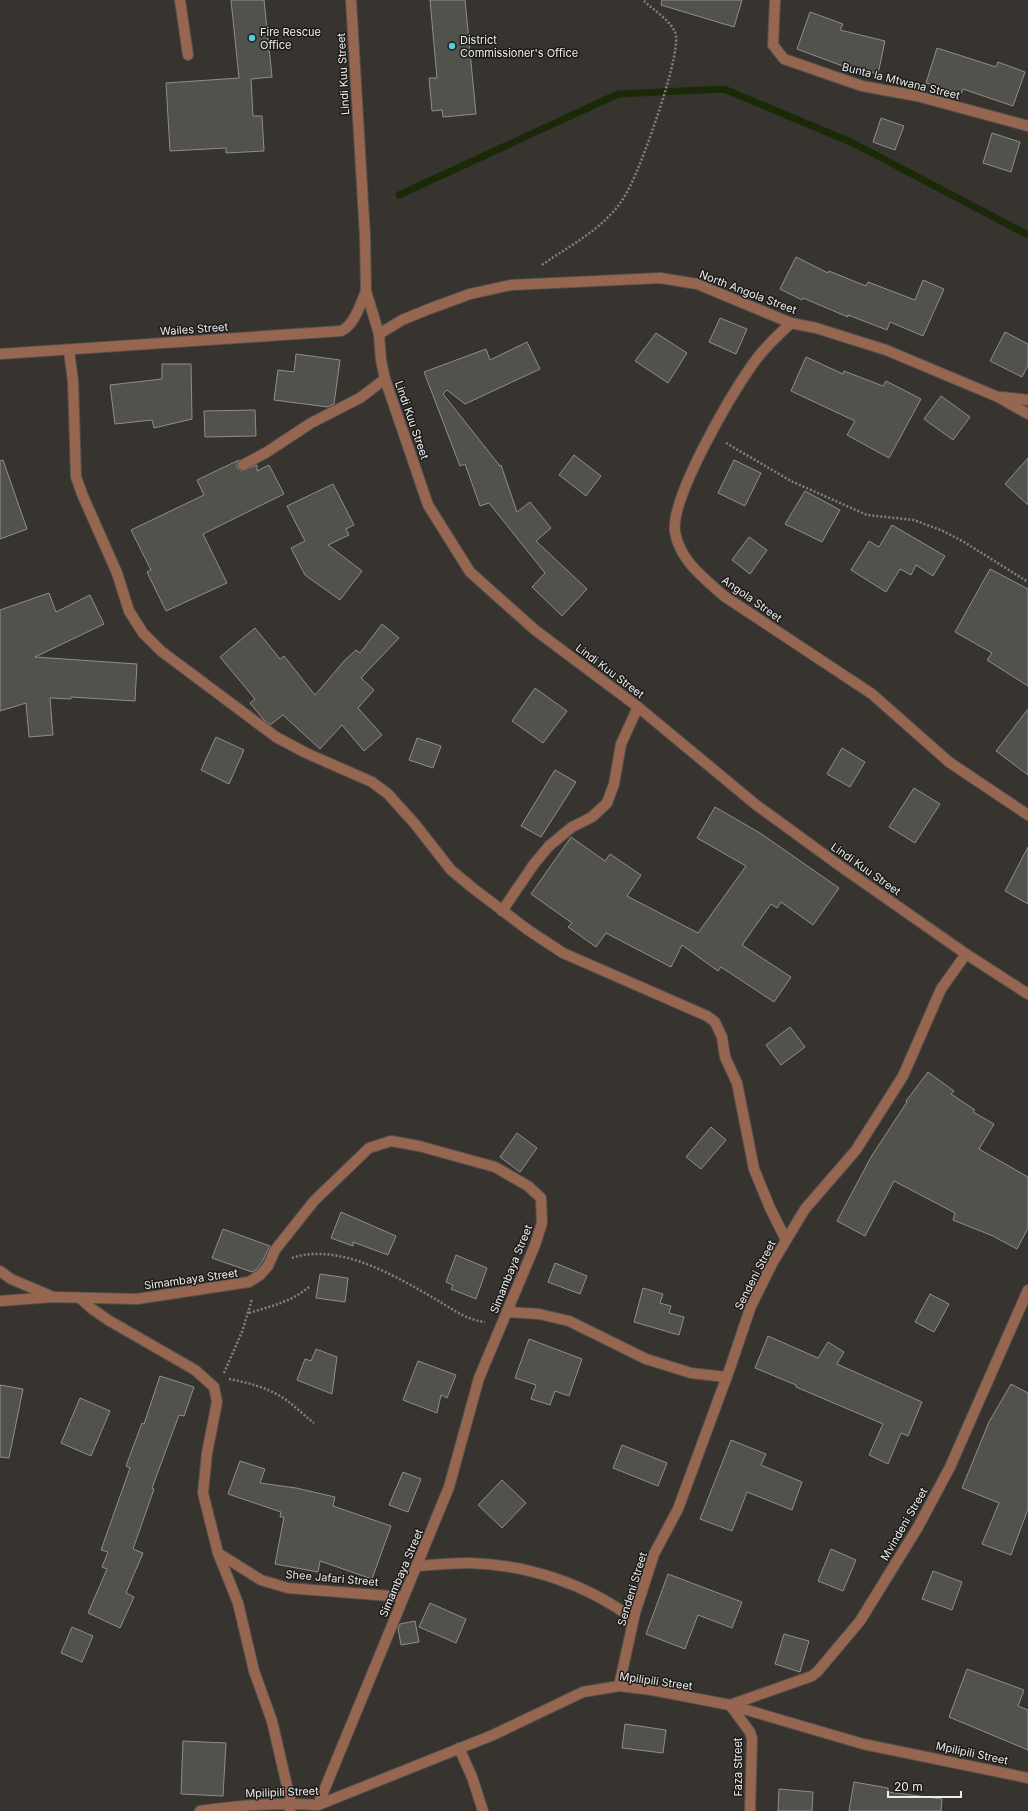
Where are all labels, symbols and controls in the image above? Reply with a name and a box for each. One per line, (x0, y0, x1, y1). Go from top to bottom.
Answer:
place label: Fire Rescue Office (260, 25, 321, 52)
street label: Lindi Kuu Street (334, 32, 352, 115)
marker: Fire Rescue Office (247, 33, 257, 43)
place label: District Commissioner's Office (460, 33, 578, 60)
marker: District Commissioner's Office (447, 41, 457, 51)
street label: Bunta la Mtwana Street (841, 60, 962, 103)
street label: North Angola Street (697, 267, 799, 317)
street label: Wailes Street (160, 320, 229, 338)
street label: Lindi Kuu Street (392, 379, 432, 461)
street label: Angola Street (719, 573, 785, 625)
street label: Lindi Kuu Street (573, 641, 647, 702)
street label: Lindi Kuu Street (828, 840, 904, 898)
street label: Simambaya Street (487, 1222, 535, 1315)
street label: Sendeni Street (731, 1237, 779, 1312)
street label: Simambaya Street (143, 1265, 239, 1293)
street label: Mvindeni Street (877, 1485, 931, 1563)
street label: Simambaya Street (376, 1526, 426, 1619)
street label: Sendeni Street (614, 1550, 650, 1628)
street label: Shee Jafari Street (285, 1567, 379, 1589)
street label: Mpilipili Street (619, 1669, 694, 1693)
street label: Faza Street (731, 1737, 745, 1796)
street label: Mpilipili Street (935, 1739, 1010, 1768)
scale bar (888, 1773, 961, 1799)
text: 20 m (894, 1779, 923, 1794)
street label: Mpilipili Street (245, 1784, 319, 1800)

